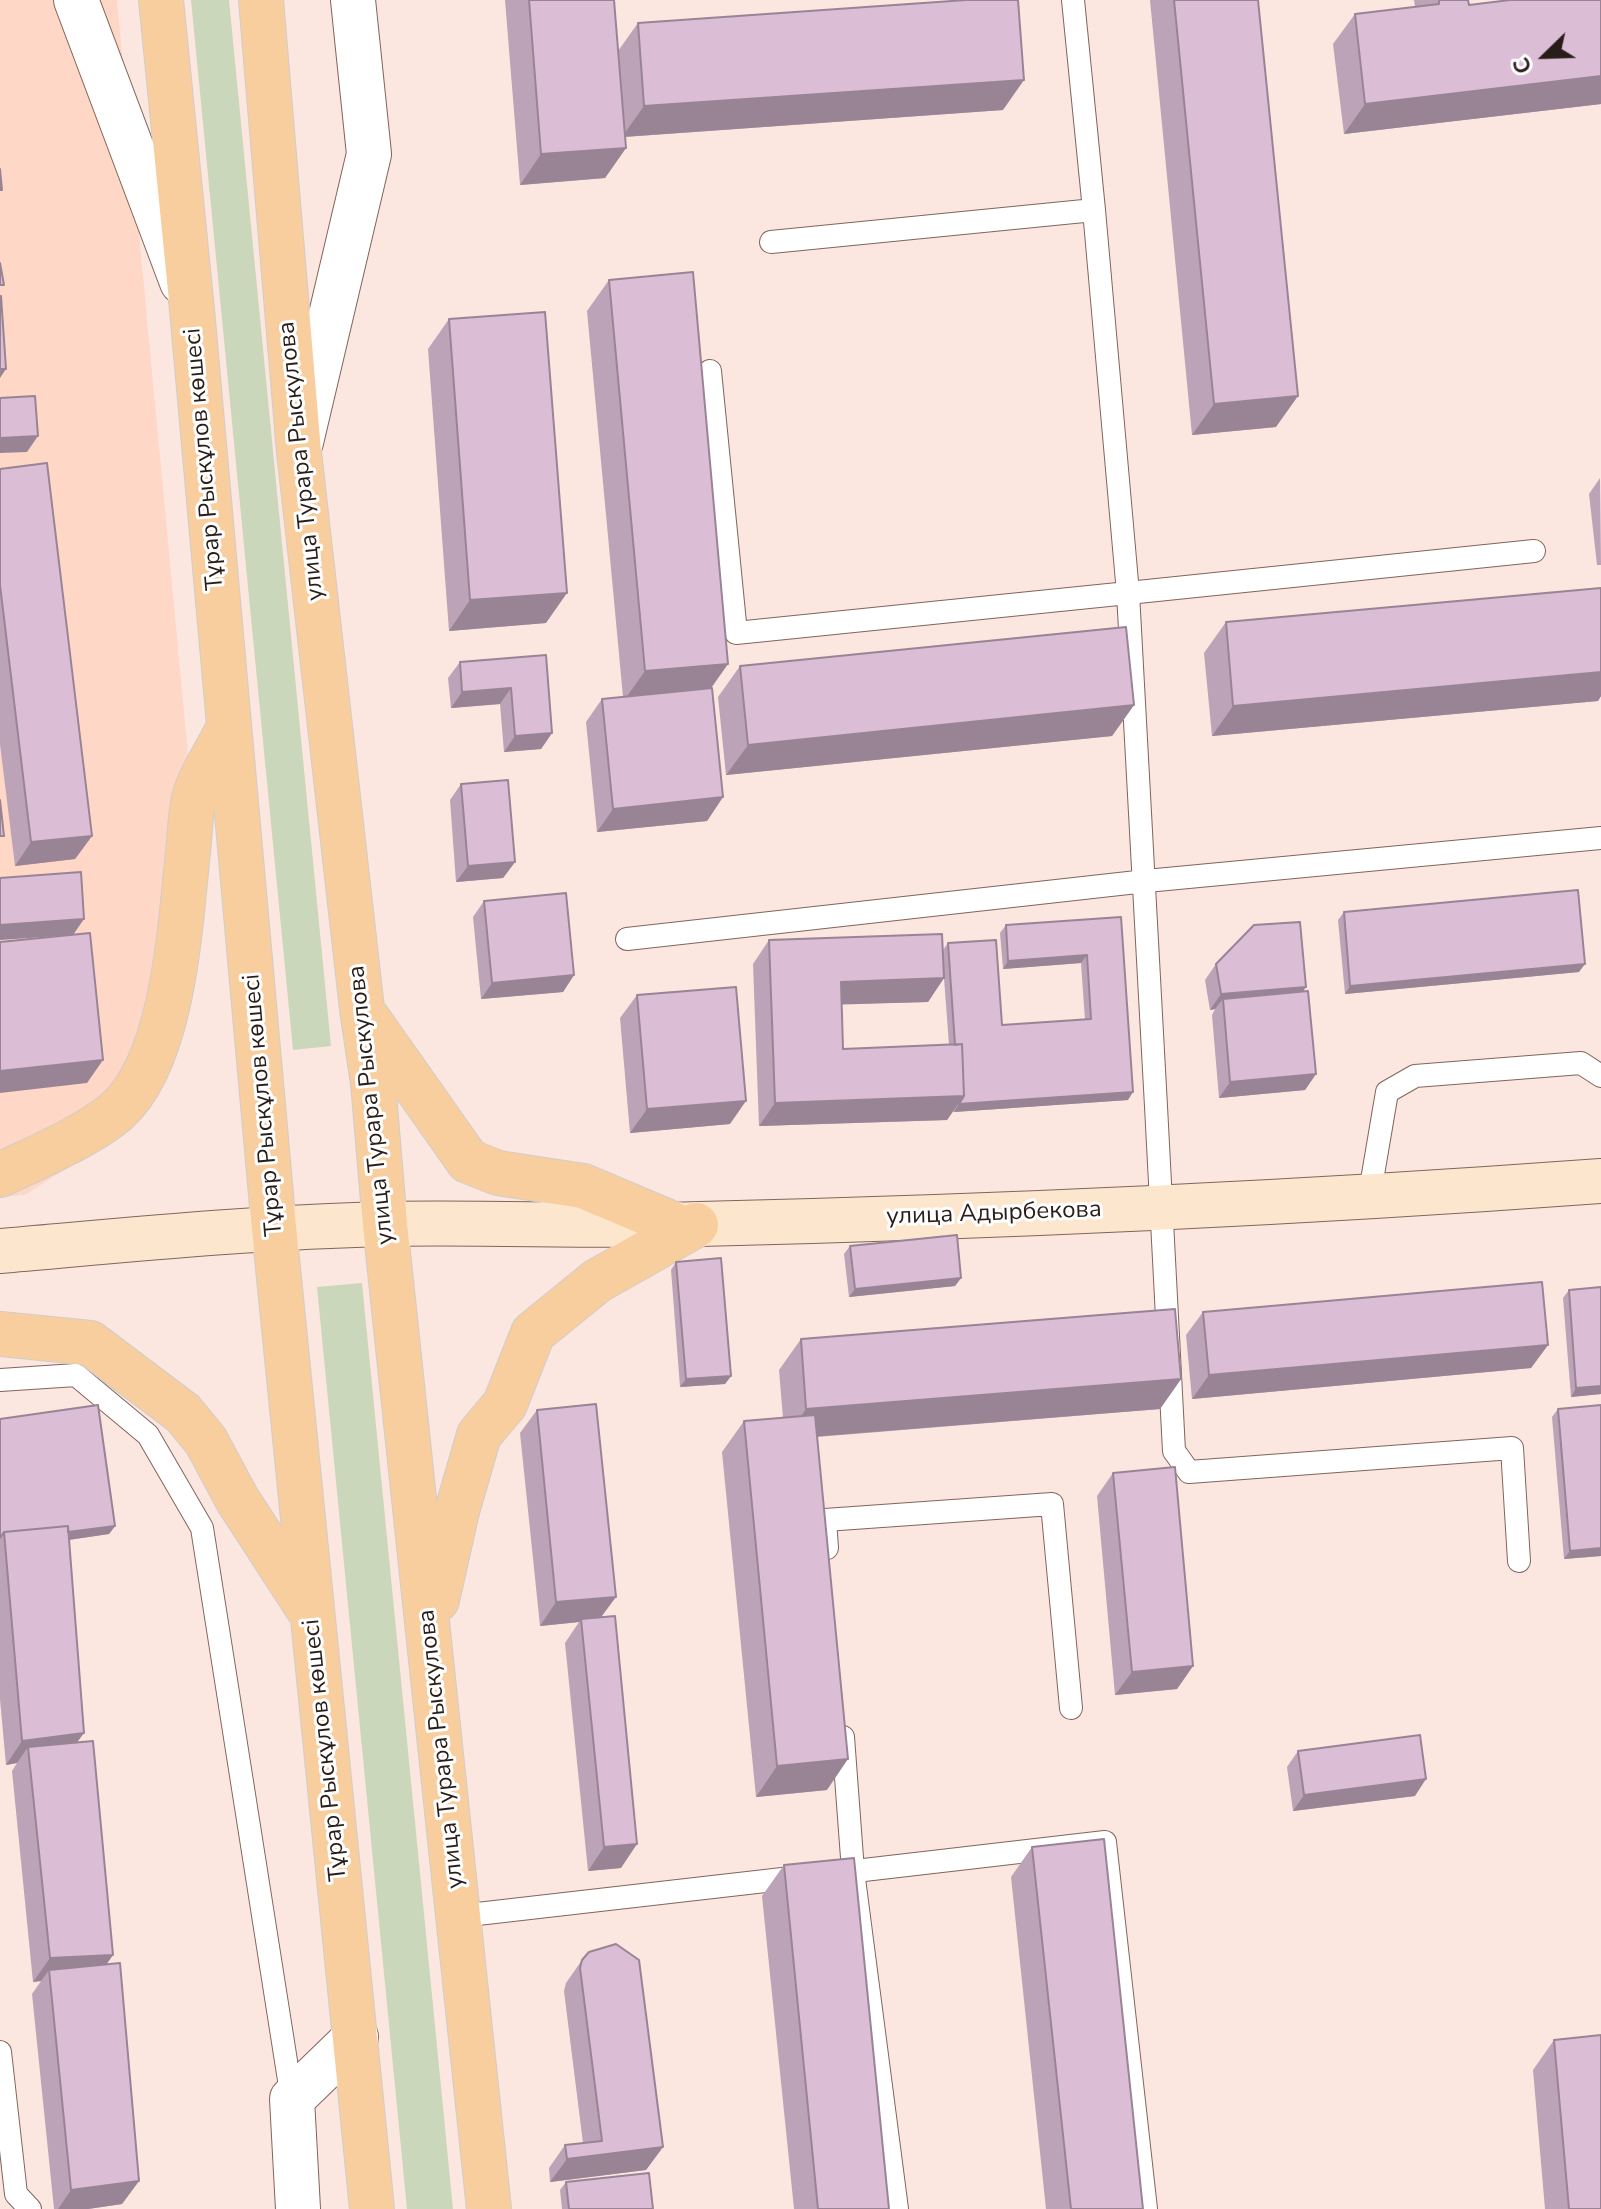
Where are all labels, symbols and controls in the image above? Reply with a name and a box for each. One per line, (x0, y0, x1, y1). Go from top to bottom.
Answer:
north arrow (1505, 16, 1585, 96)
text: С (1506, 53, 1540, 78)
street label: улица Турара Рыскулова (273, 320, 331, 602)
street label: Тұрар Рыскұлов көшесі (179, 327, 231, 591)
street label: улица Турара Рыскулова (343, 964, 401, 1246)
street label: Тұрар Рыскұлов көшесі (238, 973, 290, 1237)
street label: улица Адырбекова (886, 1196, 1102, 1232)
street label: улица Турара Рыскулова (413, 1608, 471, 1890)
street label: Тұрар Рыскұлов көшесі (298, 1618, 354, 1882)

